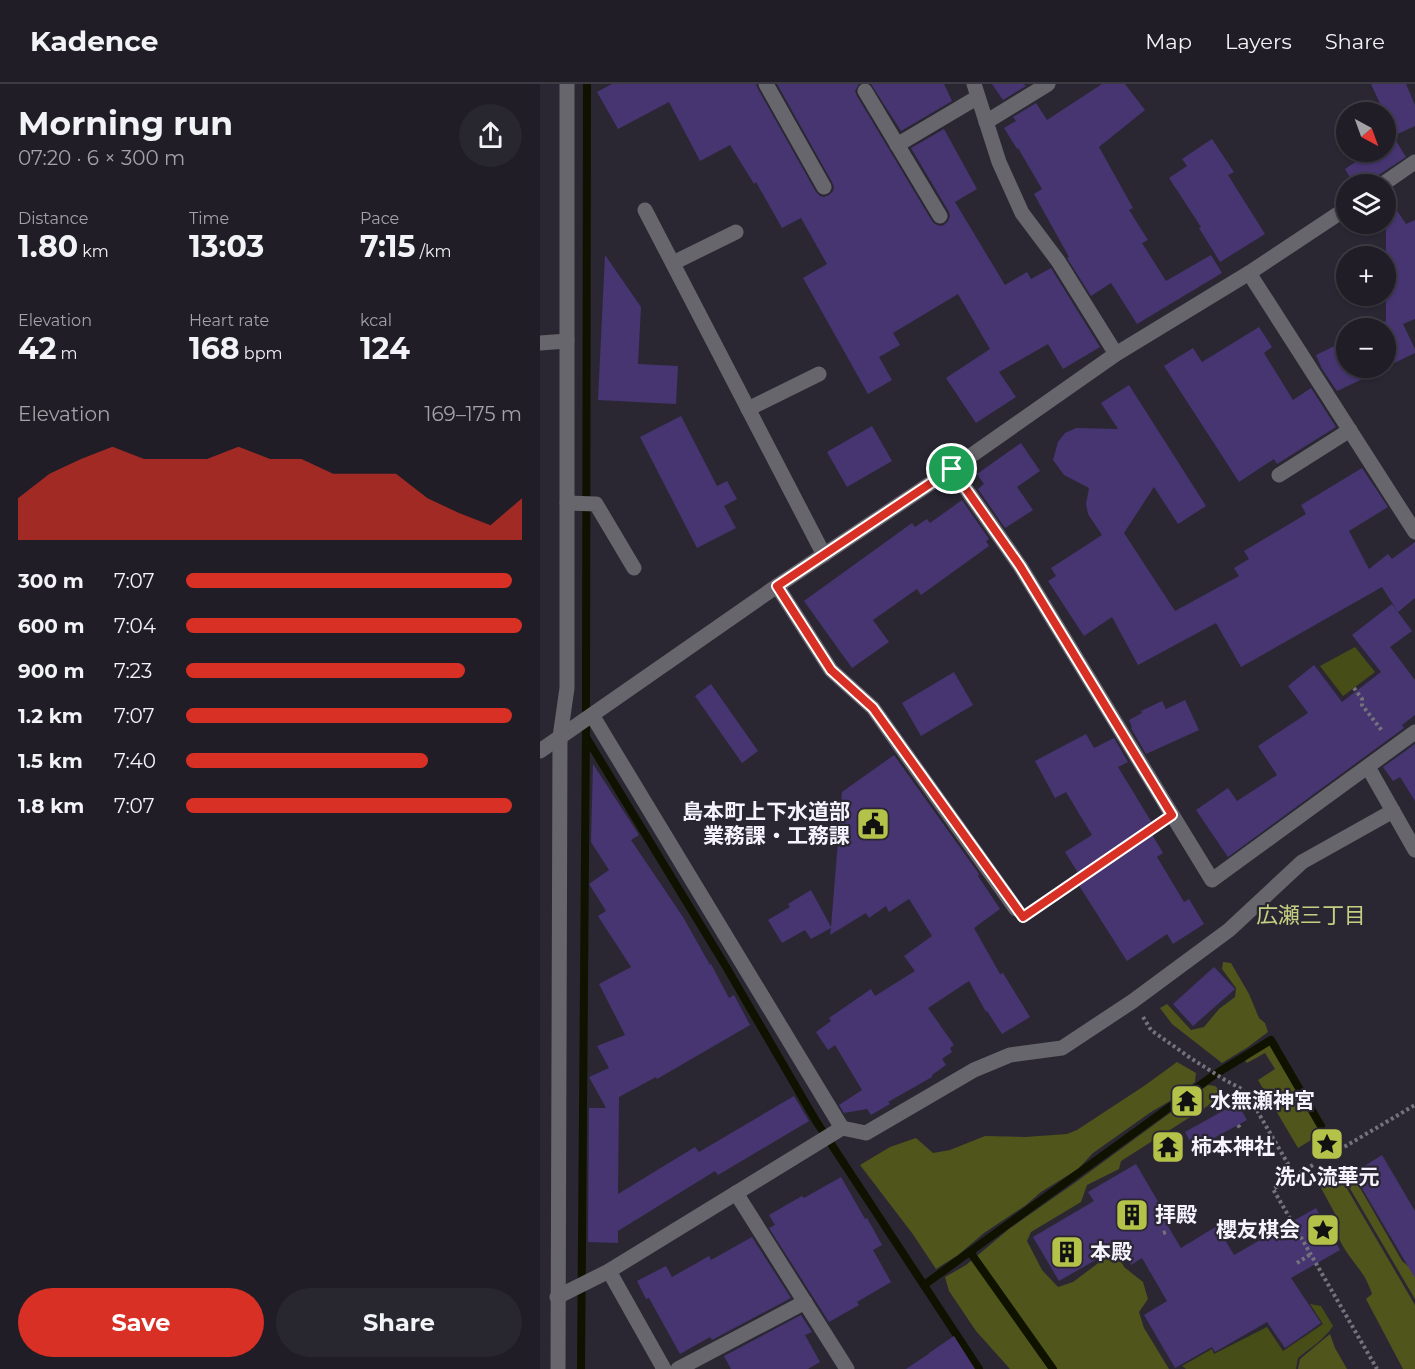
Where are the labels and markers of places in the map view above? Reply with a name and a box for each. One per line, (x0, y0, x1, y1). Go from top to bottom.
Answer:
pin (926, 443, 977, 494)
place label: 島本町上下水道部 業務課・工務課 (682, 799, 850, 848)
public building icon: 島本町上下水道部 業務課・工務課 (855, 806, 891, 842)
temple icon: 水無瀬神宮 (1169, 1083, 1205, 1119)
place label: 水無瀬神宮 (1210, 1088, 1315, 1113)
place icon: 洗心流華元 (1309, 1126, 1345, 1162)
temple icon: 柿本神社 (1150, 1129, 1186, 1165)
place label: 柿本神社 (1191, 1134, 1275, 1159)
place label: 洗心流華元 (1275, 1164, 1380, 1189)
building icon: 拝殿 (1114, 1197, 1150, 1233)
place label: 拝殿 (1155, 1202, 1197, 1227)
place icon: 櫻友棋会 (1305, 1212, 1341, 1248)
place label: 櫻友棋会 (1216, 1217, 1300, 1242)
building icon: 本殿 (1049, 1234, 1085, 1270)
place label: 本殿 (1090, 1239, 1132, 1264)

